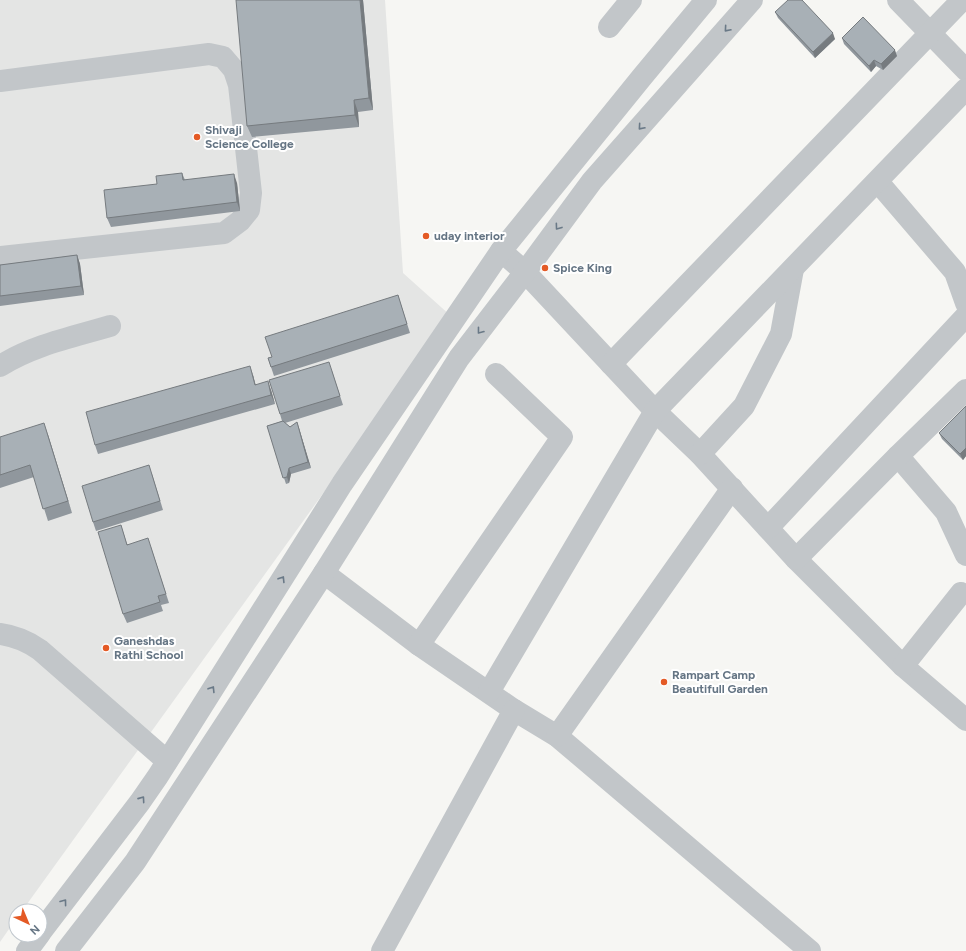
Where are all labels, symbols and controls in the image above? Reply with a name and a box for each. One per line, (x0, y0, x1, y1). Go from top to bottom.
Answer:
one-way arrow (724, 24, 731, 32)
one-way arrow (638, 122, 645, 129)
place label: Shivaji Science College (205, 123, 294, 151)
marker: Shivaji Science College (192, 132, 202, 142)
one-way arrow (556, 223, 563, 230)
place label: uday interior (434, 229, 505, 243)
marker: uday interior (421, 231, 431, 241)
place label: Spice King (553, 261, 612, 275)
marker: Spice King (540, 263, 550, 273)
one-way arrow (477, 327, 485, 334)
one-way arrow (277, 577, 284, 584)
place label: Ganeshdas Rathi School (114, 634, 183, 662)
marker: Ganeshdas Rathi School (101, 643, 111, 653)
place label: Rampart Camp Beautifull Garden (672, 668, 768, 696)
marker: Rampart Camp Beautifull Garden (659, 677, 669, 687)
one-way arrow (207, 686, 215, 693)
one-way arrow (137, 796, 144, 803)
one-way arrow (59, 900, 66, 907)
north arrow (8, 903, 48, 943)
text: N (27, 922, 42, 937)

